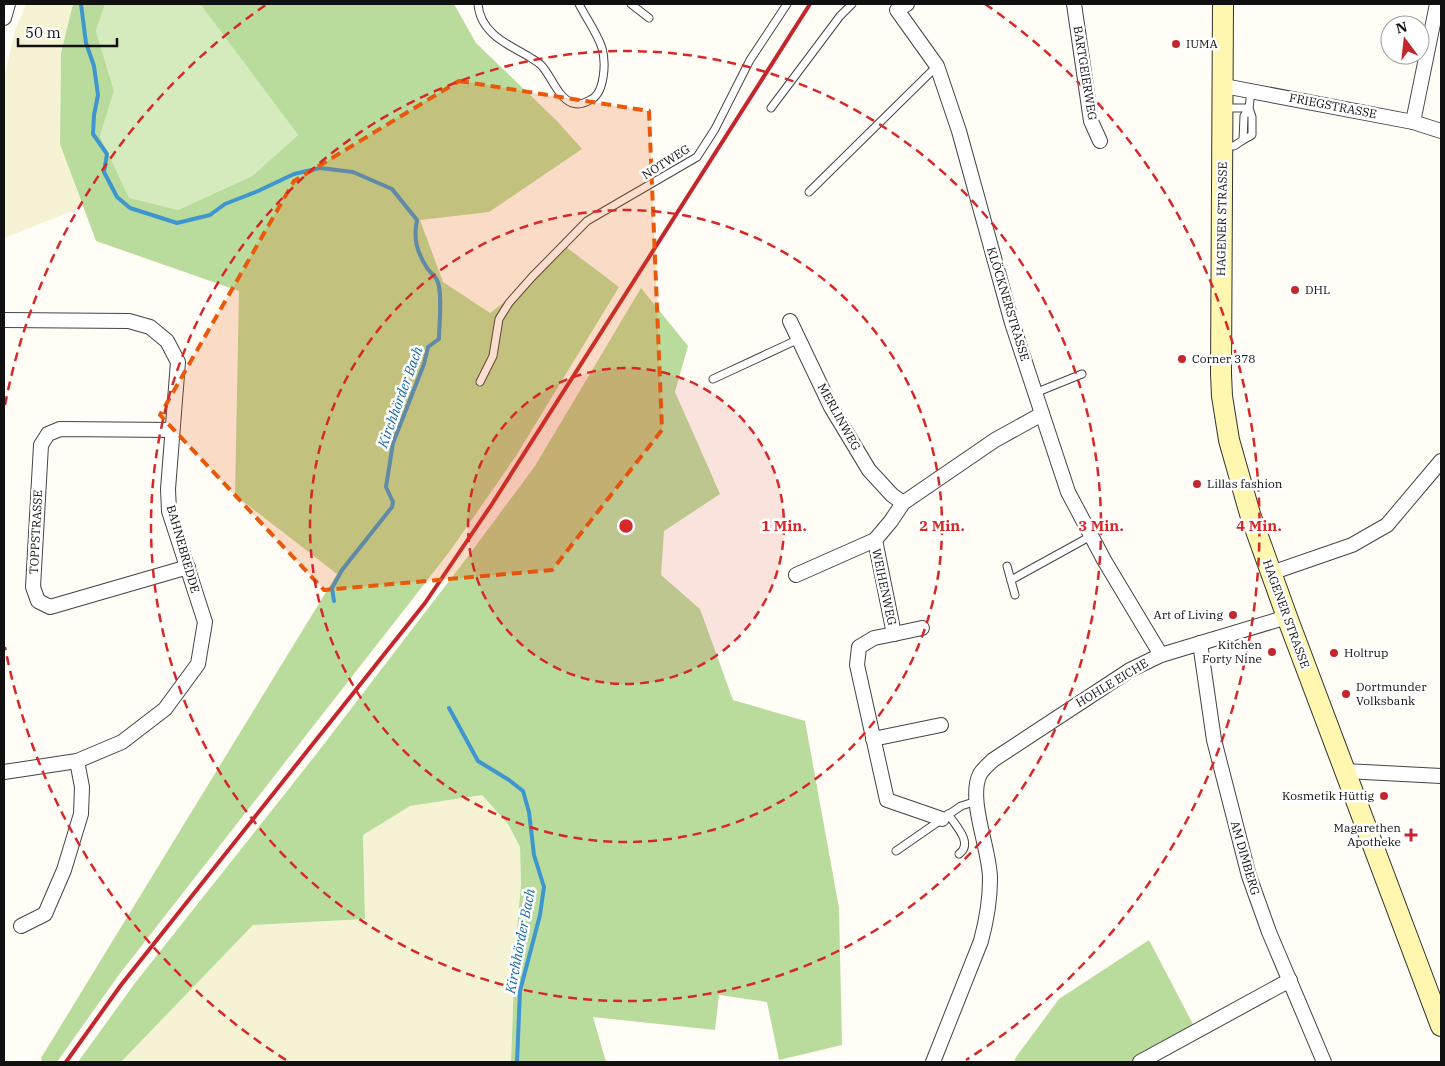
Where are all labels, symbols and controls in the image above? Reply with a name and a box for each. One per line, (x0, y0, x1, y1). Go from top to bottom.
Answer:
scale bar (18, 15, 116, 47)
north arrow (1380, 15, 1430, 65)
text: N (1394, 17, 1409, 38)
text: 50 m (25, 23, 61, 42)
street label: BARTGEIERWEG (1071, 25, 1100, 122)
place label: IUMA (1186, 36, 1218, 51)
marker: IUMA (1170, 38, 1182, 50)
street label: FRIEGSTRASSE (1288, 90, 1378, 121)
street label: NOTWEG (639, 141, 693, 182)
street label: HAGENER STRASSE (1213, 162, 1230, 276)
street label: KLÖCKNERSTRASSE (984, 245, 1033, 363)
place label: DHL (1305, 282, 1330, 297)
marker: DHL (1289, 284, 1301, 296)
water label: Kirchhörder Bach (373, 344, 427, 451)
place label: Corner 378 (1192, 351, 1256, 366)
marker: Corner 378 (1176, 353, 1188, 365)
street label: MERLINWEG (815, 380, 864, 453)
place label: Lillas fashion (1207, 476, 1283, 491)
marker: Lillas fashion (1191, 478, 1203, 490)
street label: TOPPSTRASSE (26, 490, 45, 574)
street label: BAHNEBREDDE (164, 503, 203, 595)
text: 1 Min. (761, 516, 807, 535)
text: 2 Min. (919, 516, 965, 535)
text: 3 Min. (1078, 516, 1124, 535)
text: 4 Min. (1236, 516, 1282, 535)
centre of rings (617, 517, 635, 535)
street label: WEIHENWEG (869, 547, 900, 627)
street label: HAGENER STRASSE (1260, 557, 1313, 670)
place label: Art of Living (1153, 607, 1223, 622)
marker: Art of Living (1227, 609, 1239, 621)
place label: Kitchen Forty Nine (1202, 637, 1262, 666)
place label: Holtrup (1344, 645, 1388, 660)
marker: Kitchen Forty Nine (1266, 646, 1278, 658)
marker: Holtrup (1328, 647, 1340, 659)
street label: HOHLE EICHE (1073, 655, 1151, 710)
place label: Dortmunder Volksbank (1356, 679, 1427, 708)
marker: Dortmunder Volksbank (1340, 688, 1352, 700)
place label: Kosmetik Hüttig (1282, 788, 1374, 803)
marker: Kosmetik Hüttig (1378, 790, 1390, 802)
street label: AM DIMBERG (1228, 819, 1263, 897)
place label: Magarethen Apotheke (1333, 820, 1401, 849)
marker: Magarethen Apotheke (1405, 829, 1417, 841)
water label: Kirchhörder Bach (501, 887, 539, 996)

